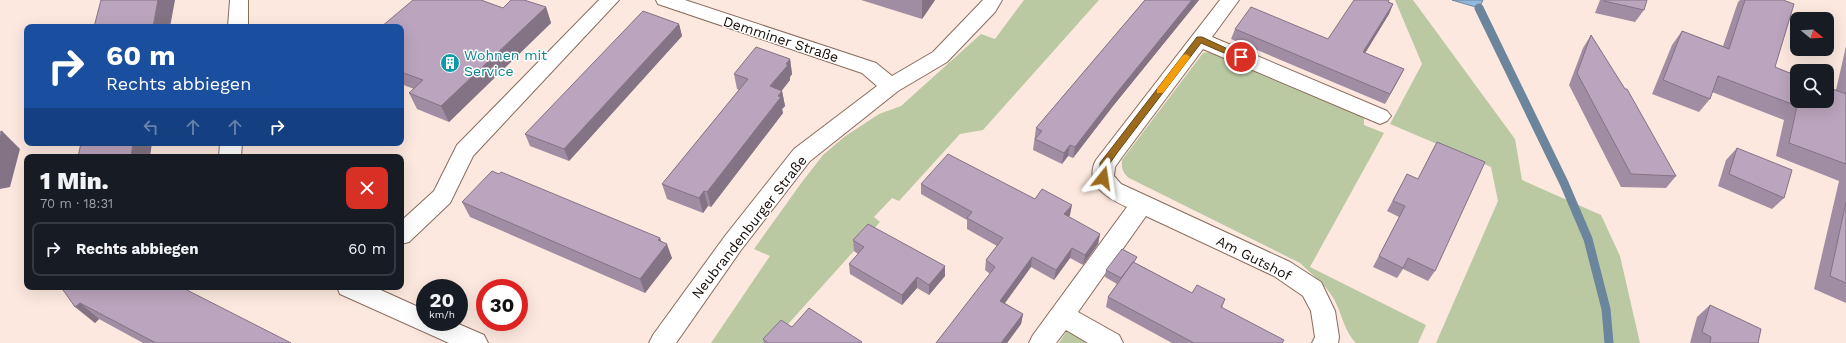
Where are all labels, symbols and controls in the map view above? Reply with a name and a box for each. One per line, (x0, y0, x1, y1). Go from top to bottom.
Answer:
north arrow (1790, 12, 1834, 56)
map controls (1790, 12, 1834, 108)
street label: Demminer Straße (721, 13, 841, 65)
text: 60 m (106, 39, 176, 72)
icon: right (40, 40, 92, 92)
pin (1224, 40, 1258, 74)
icon: arrive (1230, 46, 1252, 68)
place label: Wohnen mit Service (464, 47, 547, 79)
building icon: Wohnen mit Service (439, 52, 461, 74)
button: search (1790, 64, 1834, 108)
text: Rechts abbiegen (106, 73, 251, 94)
icon: left (140, 116, 162, 138)
icon: ahead (182, 116, 204, 138)
icon: ahead (224, 116, 246, 138)
icon: right (266, 116, 288, 138)
street label: Neubrandenburger Straße (688, 152, 810, 302)
position arrow (1082, 157, 1124, 199)
text: 1 Min. (40, 167, 109, 195)
button: close (346, 167, 388, 209)
text: 70 m · 18:31 (40, 196, 113, 211)
street label: Am Gutshof (1214, 232, 1295, 284)
icon: right (42, 238, 64, 260)
text: Rechts abbiegen (76, 240, 198, 258)
text: 60 m (348, 240, 386, 258)
speed limit sign: 30 (476, 279, 528, 331)
text: 20 (430, 288, 454, 312)
text: km/h (429, 309, 455, 320)

